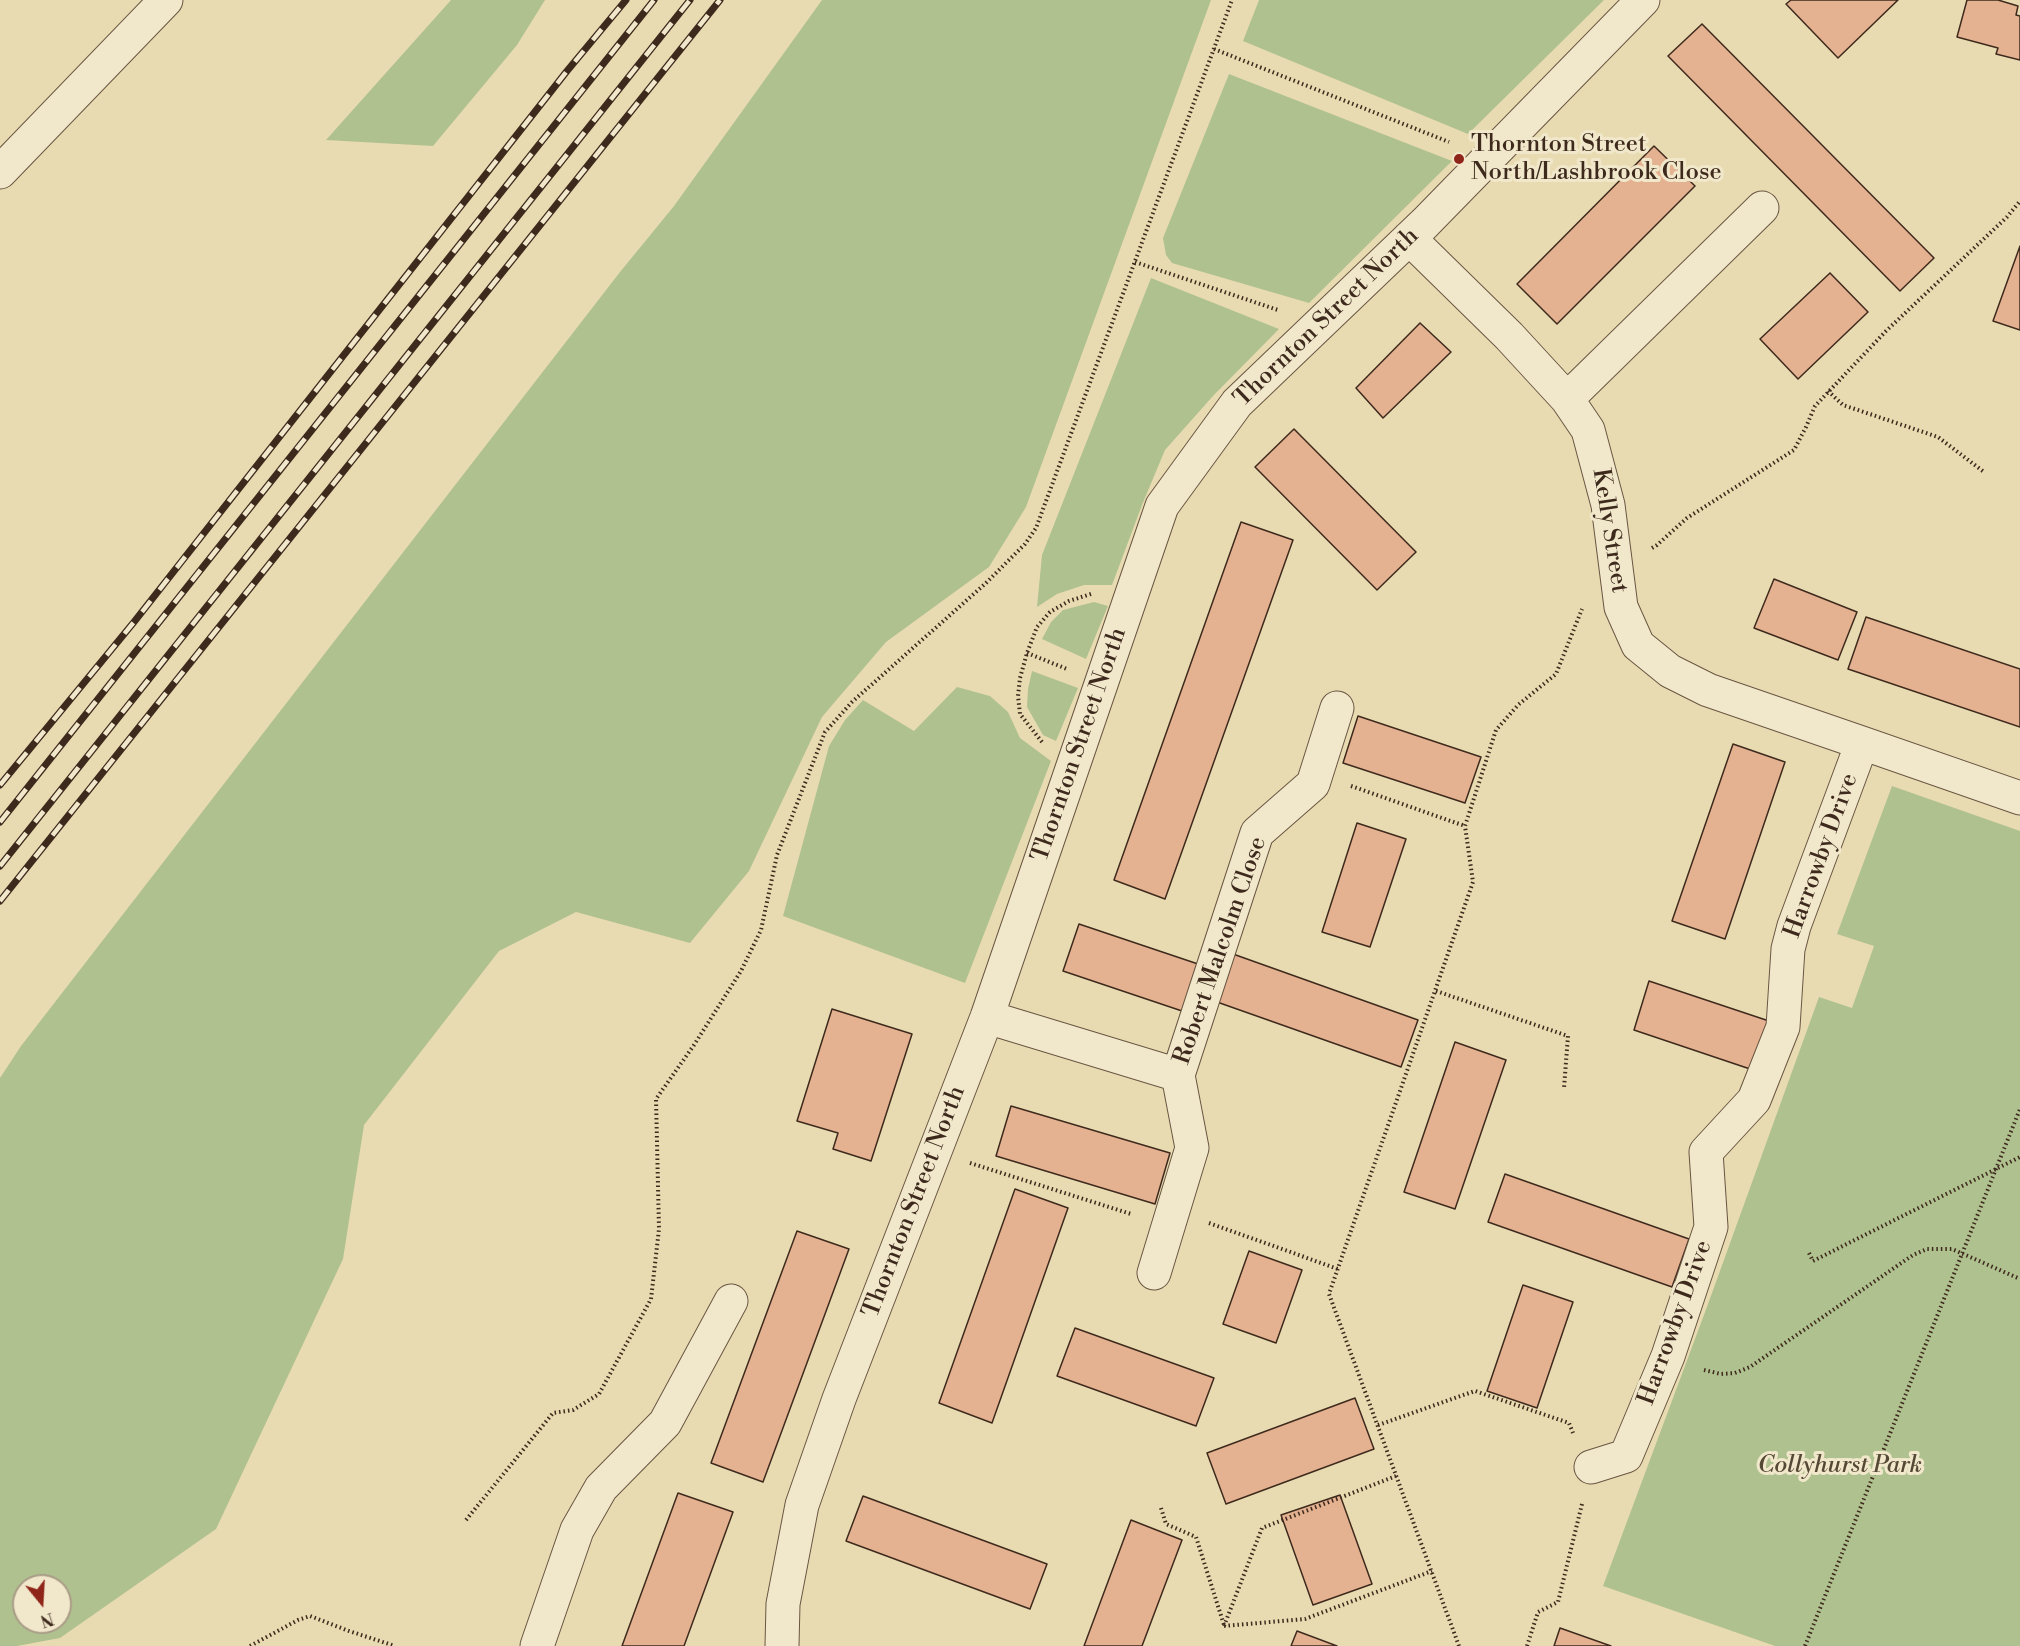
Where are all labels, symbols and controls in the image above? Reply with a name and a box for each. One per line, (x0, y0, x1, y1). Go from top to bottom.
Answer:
place label: Thornton Street North/Lashbrook Close (1471, 131, 1722, 187)
marker: Thornton Street North/Lashbrook Close (1452, 152, 1466, 166)
street label: Thornton Street North (1229, 222, 1425, 414)
street label: Kelly Street (1585, 467, 1633, 595)
street label: Thornton Street North (1026, 624, 1134, 866)
street label: Harrowby Drive (1779, 770, 1865, 942)
street label: Robert Malcolm Close (1168, 833, 1274, 1069)
street label: Thornton Street North (858, 1082, 972, 1322)
street label: Harrowby Drive (1633, 1237, 1719, 1409)
park label: Collyhurst Park (1758, 1452, 1922, 1480)
north arrow (12, 1574, 72, 1634)
text: N (38, 1608, 56, 1631)

